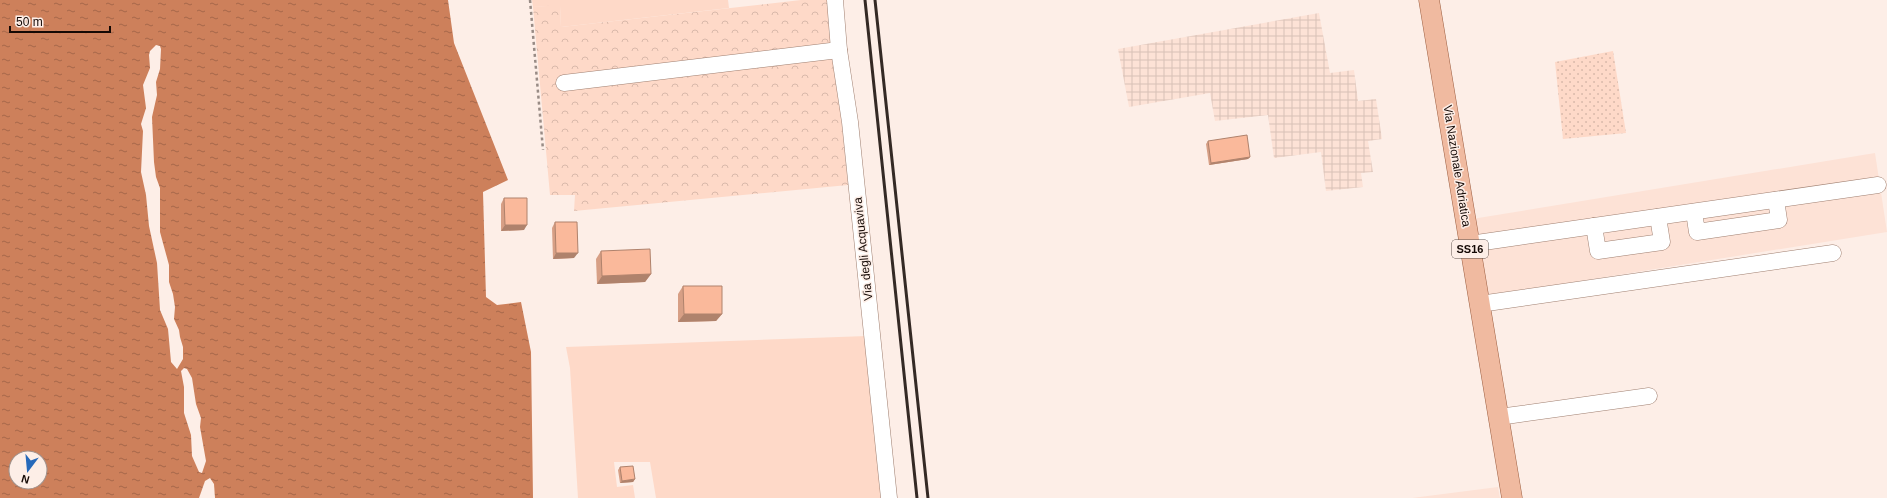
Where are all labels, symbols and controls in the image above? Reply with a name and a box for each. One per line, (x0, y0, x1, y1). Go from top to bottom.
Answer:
scale bar (10, 8, 110, 34)
text: 50 m (16, 15, 43, 29)
street label: Via Nazionale Adriatica (1440, 104, 1474, 228)
street label: Via degli Acquaviva (851, 196, 875, 301)
road number: SS16 (1452, 240, 1488, 258)
north arrow (8, 450, 48, 490)
text: N (20, 473, 31, 486)

